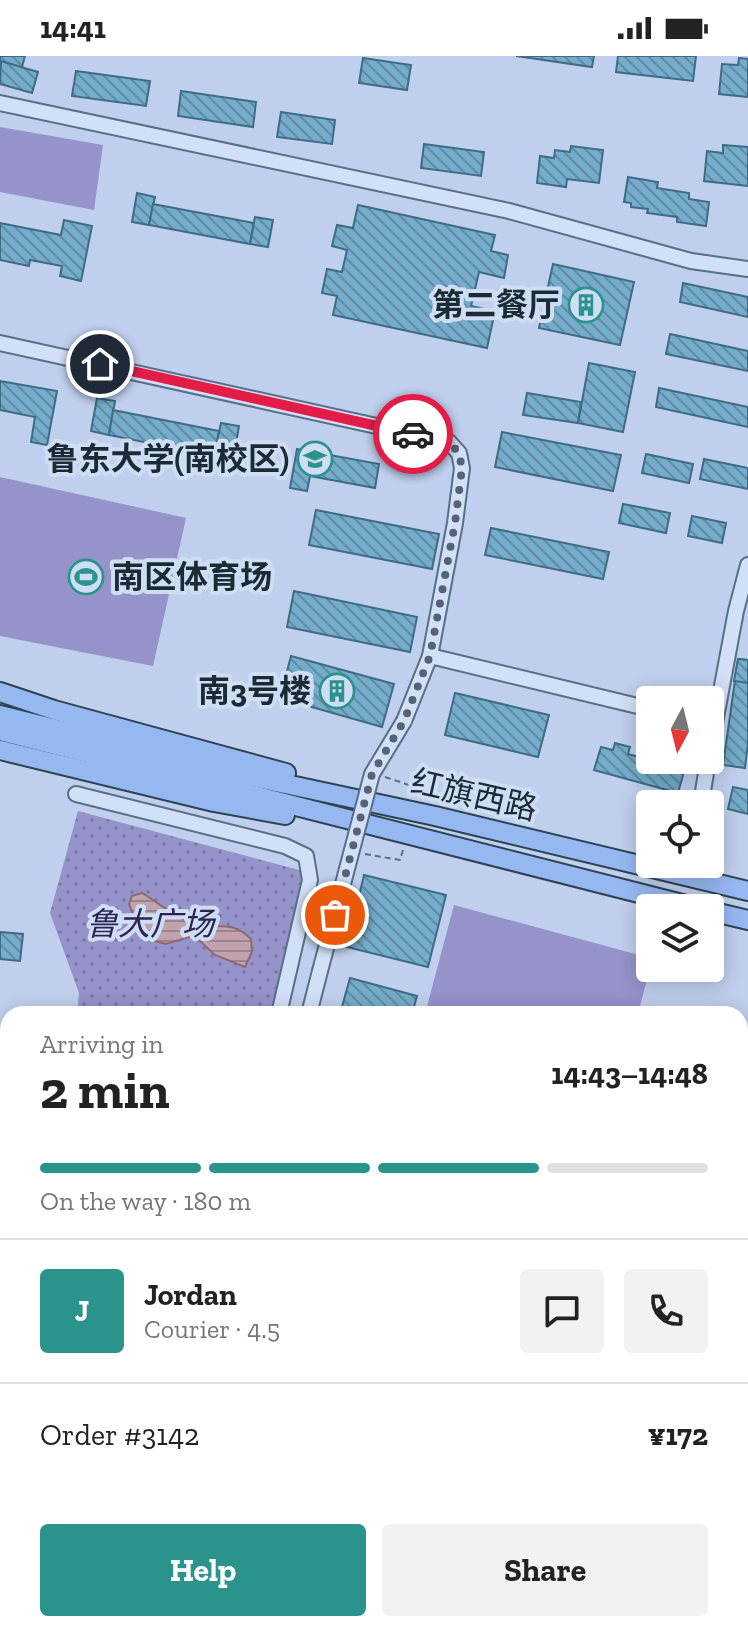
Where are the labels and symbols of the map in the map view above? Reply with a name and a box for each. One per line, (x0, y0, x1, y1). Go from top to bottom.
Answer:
place label: 第二餐厅 (432, 286, 560, 324)
building icon: 第二餐厅 (567, 286, 605, 324)
pin (66, 330, 134, 398)
courier (373, 394, 453, 474)
place label: 鲁东大学(南校区) (47, 440, 289, 478)
school or university icon: 鲁东大学(南校区) (296, 440, 334, 478)
sports icon: 南区体育场 (67, 558, 105, 596)
place label: 南区体育场 (112, 558, 272, 596)
place label: 南3号楼 (198, 672, 311, 710)
building icon: 南3号楼 (318, 672, 356, 710)
north arrow (636, 686, 724, 774)
street label: 红旗西路 (407, 762, 541, 828)
pin (301, 881, 369, 949)
park label: 鲁大广场 (86, 905, 217, 943)

